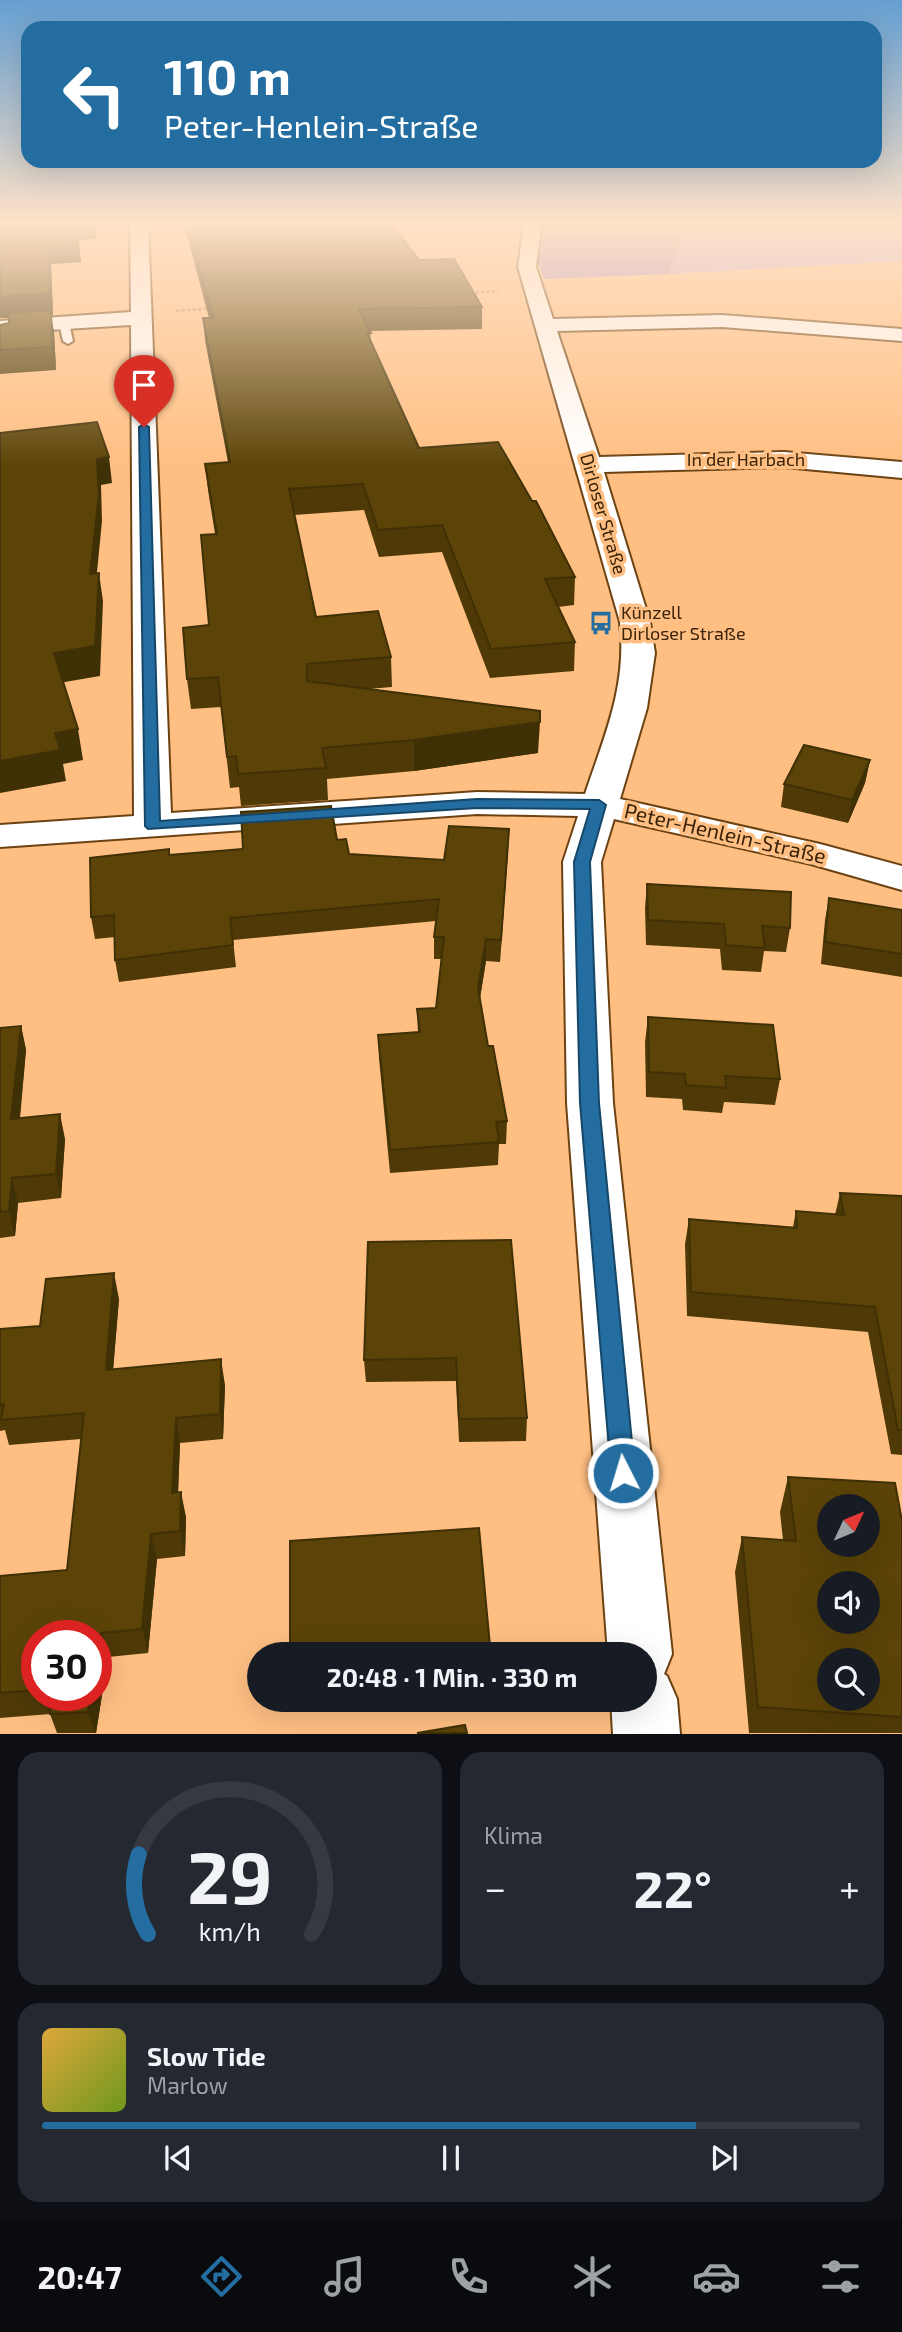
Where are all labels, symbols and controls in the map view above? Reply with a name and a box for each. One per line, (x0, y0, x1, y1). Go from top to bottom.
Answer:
text: 110 m (164, 46, 291, 105)
icon: left (49, 49, 140, 140)
text: Peter-Henlein-Straße (164, 106, 478, 144)
pin (114, 355, 174, 427)
icon: arrive (125, 366, 163, 404)
street label: In der Harbach (687, 448, 805, 470)
street label: Dirloser Straße (576, 451, 632, 577)
place label: Künzell Dirloser Straße (621, 601, 746, 644)
bus stop icon: Künzell Dirloser Straße (587, 609, 615, 637)
street label: Peter-Henlein-Straße (622, 797, 829, 868)
position arrow (586, 1436, 660, 1510)
north arrow (817, 1494, 880, 1558)
map controls (817, 1494, 880, 1711)
button: sound (817, 1571, 880, 1634)
speed limit sign: 30 (21, 1620, 112, 1711)
button: search (817, 1648, 880, 1711)
text: 20:48 · 1 Min. · 330 m (327, 1661, 577, 1692)
text: Klima (484, 1821, 543, 1849)
text: 29 (187, 1832, 273, 1920)
text: 22° (633, 1856, 712, 1918)
text: − (484, 1864, 506, 1910)
text: + (839, 1864, 860, 1910)
text: km/h (199, 1916, 261, 1946)
text: Slow Tide (147, 2040, 266, 2071)
text: Marlow (147, 2071, 228, 2099)
icon: previous (159, 2139, 197, 2177)
icon: pause (432, 2139, 470, 2177)
icon: next (705, 2139, 743, 2177)
icon: directions (197, 2252, 246, 2301)
icon: music (320, 2252, 369, 2301)
icon: phone (444, 2252, 493, 2301)
icon: climate (568, 2252, 617, 2301)
icon: car (692, 2252, 741, 2301)
icon: filters (816, 2252, 865, 2301)
text: 20:47 (37, 2257, 122, 2295)

